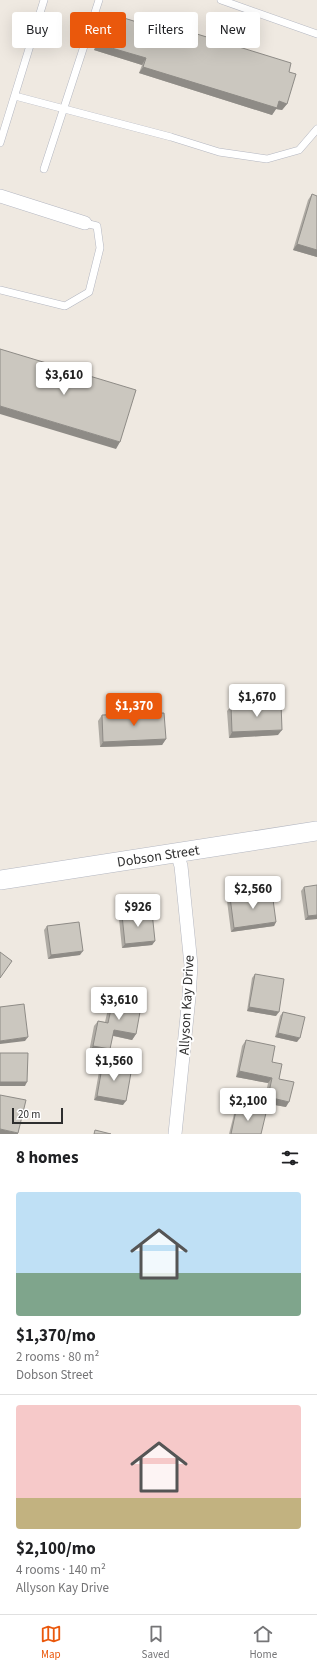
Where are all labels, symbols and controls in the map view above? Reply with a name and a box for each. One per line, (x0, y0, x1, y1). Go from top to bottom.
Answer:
chip: Buy (12, 12, 62, 48)
chip: Rent (70, 12, 126, 48)
chip: Filters (134, 12, 198, 48)
chip: New (206, 12, 260, 48)
pin: $3,610 (31, 362, 97, 396)
text: $3,610 (45, 366, 83, 384)
pin: $1,670 (224, 684, 290, 718)
text: $1,670 (238, 688, 276, 706)
pin: $1,370 (101, 693, 167, 727)
text: $1,370 (115, 697, 153, 715)
street label: Dobson Street (116, 840, 201, 873)
pin: $2,560 (220, 876, 286, 910)
text: $2,560 (234, 880, 272, 898)
pin: $926 (114, 894, 162, 928)
text: $926 (124, 898, 152, 916)
street label: Allyson Kay Drive (174, 955, 200, 1056)
pin: $3,610 (86, 987, 152, 1021)
text: $3,610 (100, 991, 138, 1009)
pin: $1,560 (81, 1048, 147, 1082)
text: $1,560 (95, 1052, 133, 1070)
pin: $2,100 (215, 1088, 281, 1122)
text: $2,100 (229, 1092, 267, 1110)
scale bar (12, 1106, 63, 1125)
text: 20 m (18, 1107, 40, 1122)
text: 8 homes (16, 1146, 78, 1170)
icon: filters (279, 1147, 301, 1169)
icon: home (123, 1218, 195, 1290)
text: $1,370/mo (16, 1324, 96, 1348)
text: 2 rooms · 80 m² (16, 1348, 99, 1366)
text: Dobson Street (16, 1366, 93, 1384)
icon: home (123, 1431, 195, 1503)
text: $2,100/mo (16, 1537, 96, 1561)
text: 4 rooms · 140 m² (16, 1561, 106, 1579)
text: Allyson Kay Drive (16, 1579, 109, 1597)
tab: Map (40, 1623, 62, 1662)
tab: Saved (142, 1623, 170, 1662)
tab: Home (249, 1623, 277, 1662)

